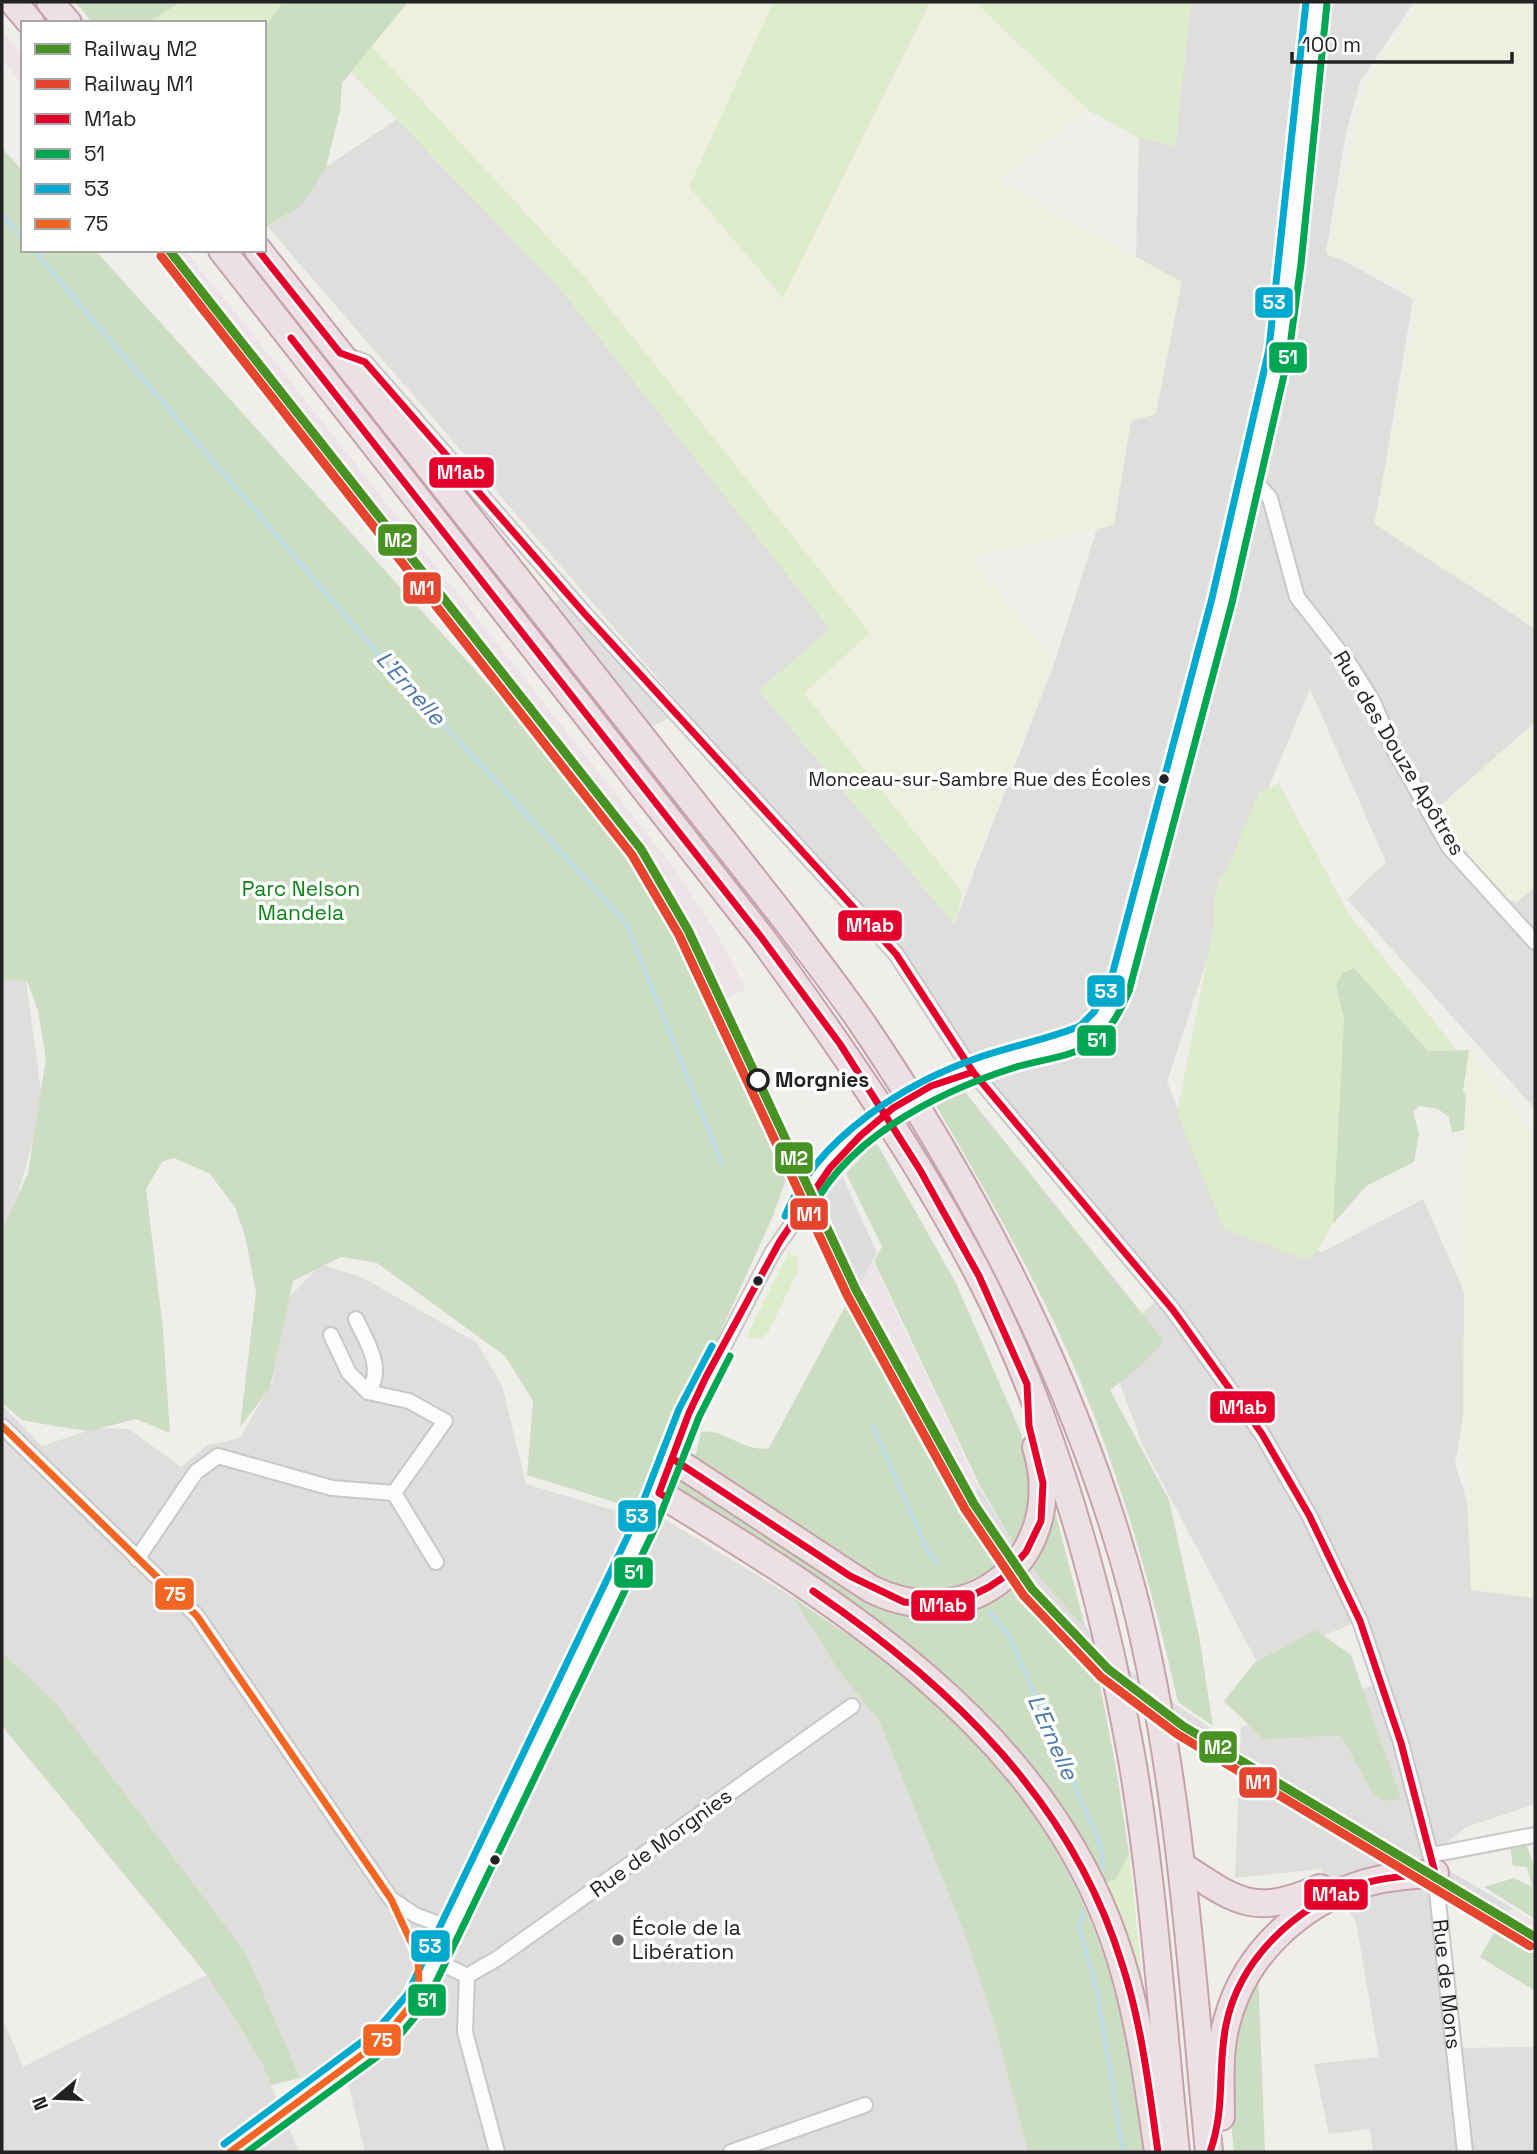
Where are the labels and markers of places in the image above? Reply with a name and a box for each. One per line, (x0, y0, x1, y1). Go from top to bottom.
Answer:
place label: Monceau-sur-Sambre Rue des Écoles (809, 767, 1151, 792)
marker: Monceau-sur-Sambre Rue des Écoles (1157, 772, 1171, 786)
place label: Morgnies (775, 1066, 869, 1093)
marker: Morgnies (747, 1069, 769, 1091)
unlabelled marker (751, 1274, 765, 1288)
unlabelled marker (488, 1853, 502, 1867)
place label: École de la Libération (632, 1914, 741, 1965)
marker: École de la Libération (610, 1932, 626, 1948)

